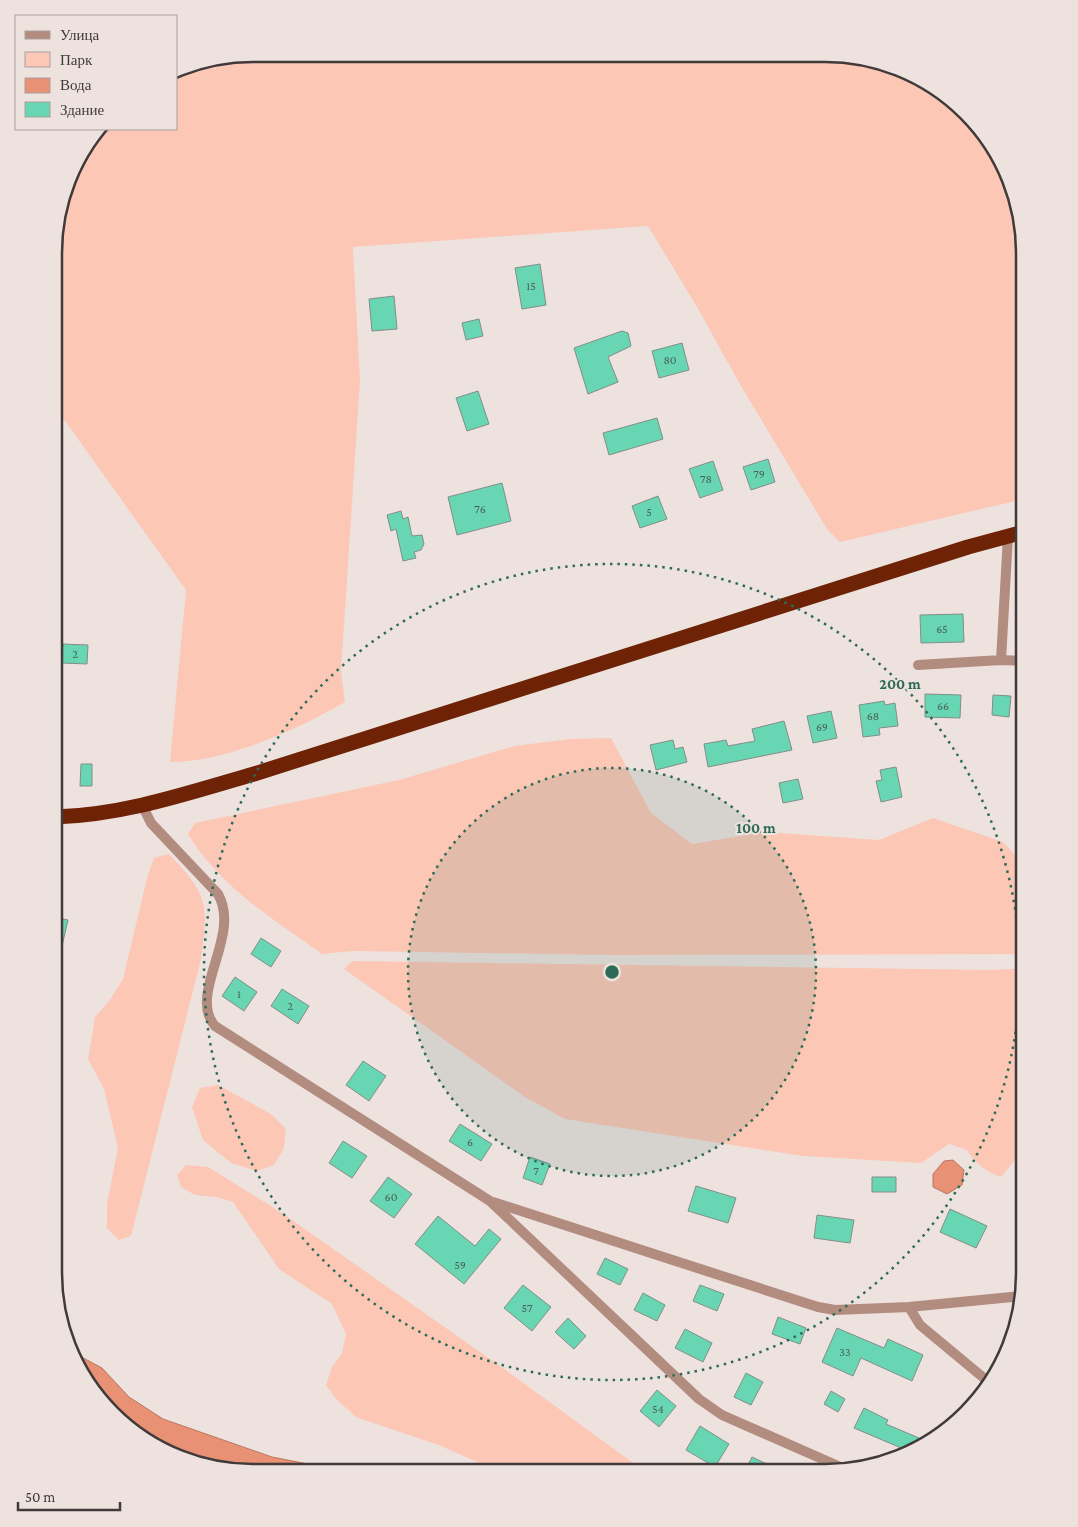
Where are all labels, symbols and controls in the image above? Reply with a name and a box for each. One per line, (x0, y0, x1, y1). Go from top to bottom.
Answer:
legend (15, 15, 178, 130)
text: Улица (60, 27, 99, 43)
text: Парк (60, 52, 93, 68)
text: Вода (60, 77, 92, 93)
text: Здание (60, 102, 104, 118)
house number: 15 (526, 279, 536, 293)
house number: 80 (663, 353, 677, 367)
house number: 79 (753, 467, 765, 481)
house number: 78 (700, 472, 712, 486)
house number: 76 (474, 502, 486, 516)
house number: 5 (646, 505, 652, 519)
house number: 65 (936, 622, 948, 636)
house number: 2 (72, 647, 78, 661)
text: 200 m (879, 676, 921, 692)
house number: 66 (937, 699, 949, 713)
house number: 68 (867, 709, 879, 723)
house number: 69 (816, 720, 828, 734)
text: 100 m (736, 820, 776, 836)
centre of rings (603, 963, 621, 981)
house number: 1 (237, 987, 241, 1001)
house number: 2 (287, 999, 293, 1013)
house number: 6 (467, 1135, 473, 1149)
house number: 7 (533, 1164, 539, 1178)
house number: 60 (385, 1190, 398, 1204)
house number: 59 (454, 1258, 466, 1272)
house number: 57 (522, 1301, 533, 1315)
house number: 33 (839, 1345, 851, 1359)
house number: 54 (652, 1402, 664, 1416)
scale bar (18, 1480, 120, 1512)
text: 50 m (25, 1489, 55, 1505)

